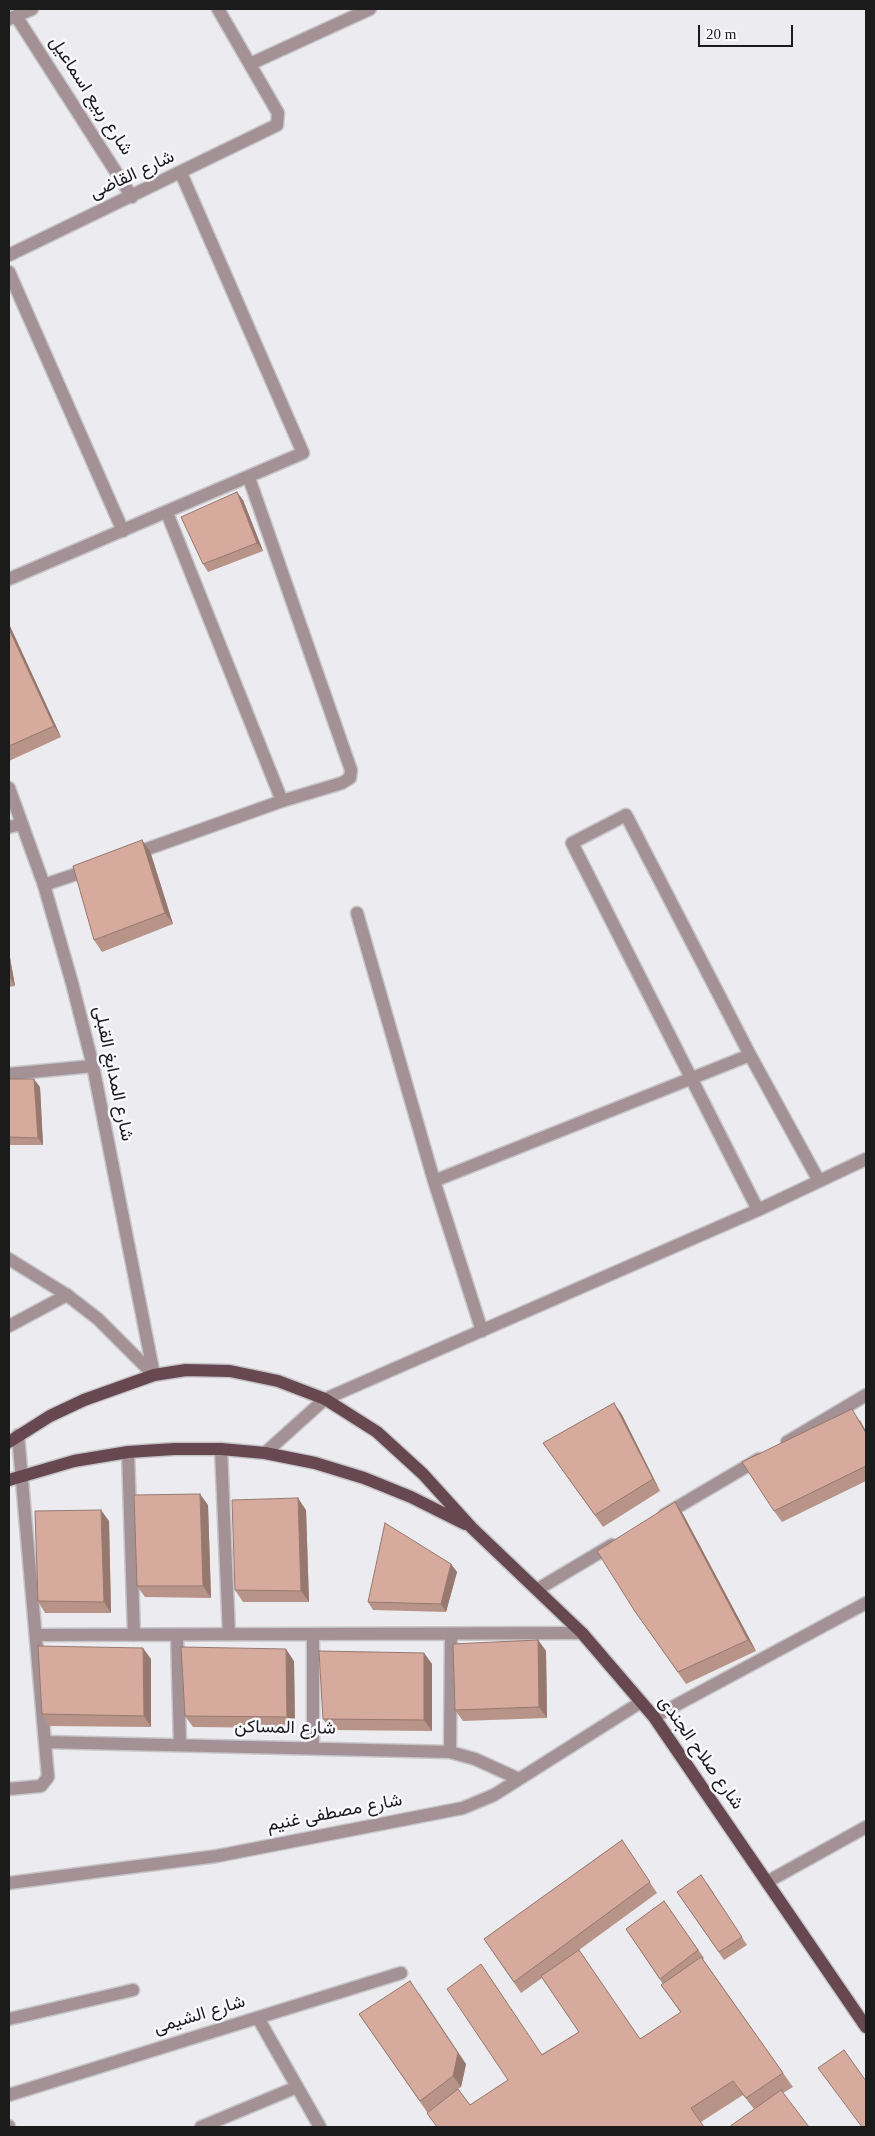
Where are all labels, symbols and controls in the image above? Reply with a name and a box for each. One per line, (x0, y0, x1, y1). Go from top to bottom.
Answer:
scale bar (700, 15, 795, 47)
text: 20 m (706, 26, 736, 42)
street label: شارع ربيع اسماعيل (43, 34, 135, 160)
street label: شارع القاضى (87, 148, 179, 206)
street label: شارع المدابغ القبلى (86, 1005, 136, 1143)
street label: شارع صلاح الجندى (652, 1693, 746, 1815)
street label: شارع المساكن (234, 1718, 336, 1742)
street label: شارع مصطفى غنيم (266, 1791, 404, 1839)
street label: شارع الشيمى (152, 1993, 248, 2041)

